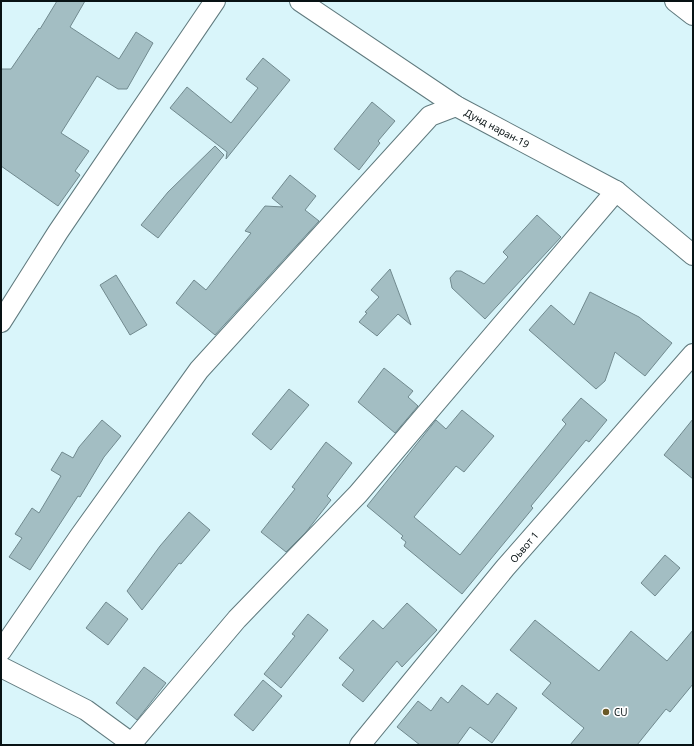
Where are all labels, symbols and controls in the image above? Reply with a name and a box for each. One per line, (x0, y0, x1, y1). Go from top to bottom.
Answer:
street label: Дунд наран-19 (462, 105, 532, 151)
street label: Оьвот 1 (506, 528, 542, 566)
place label: CU (614, 705, 628, 719)
marker: CU (601, 707, 611, 717)

